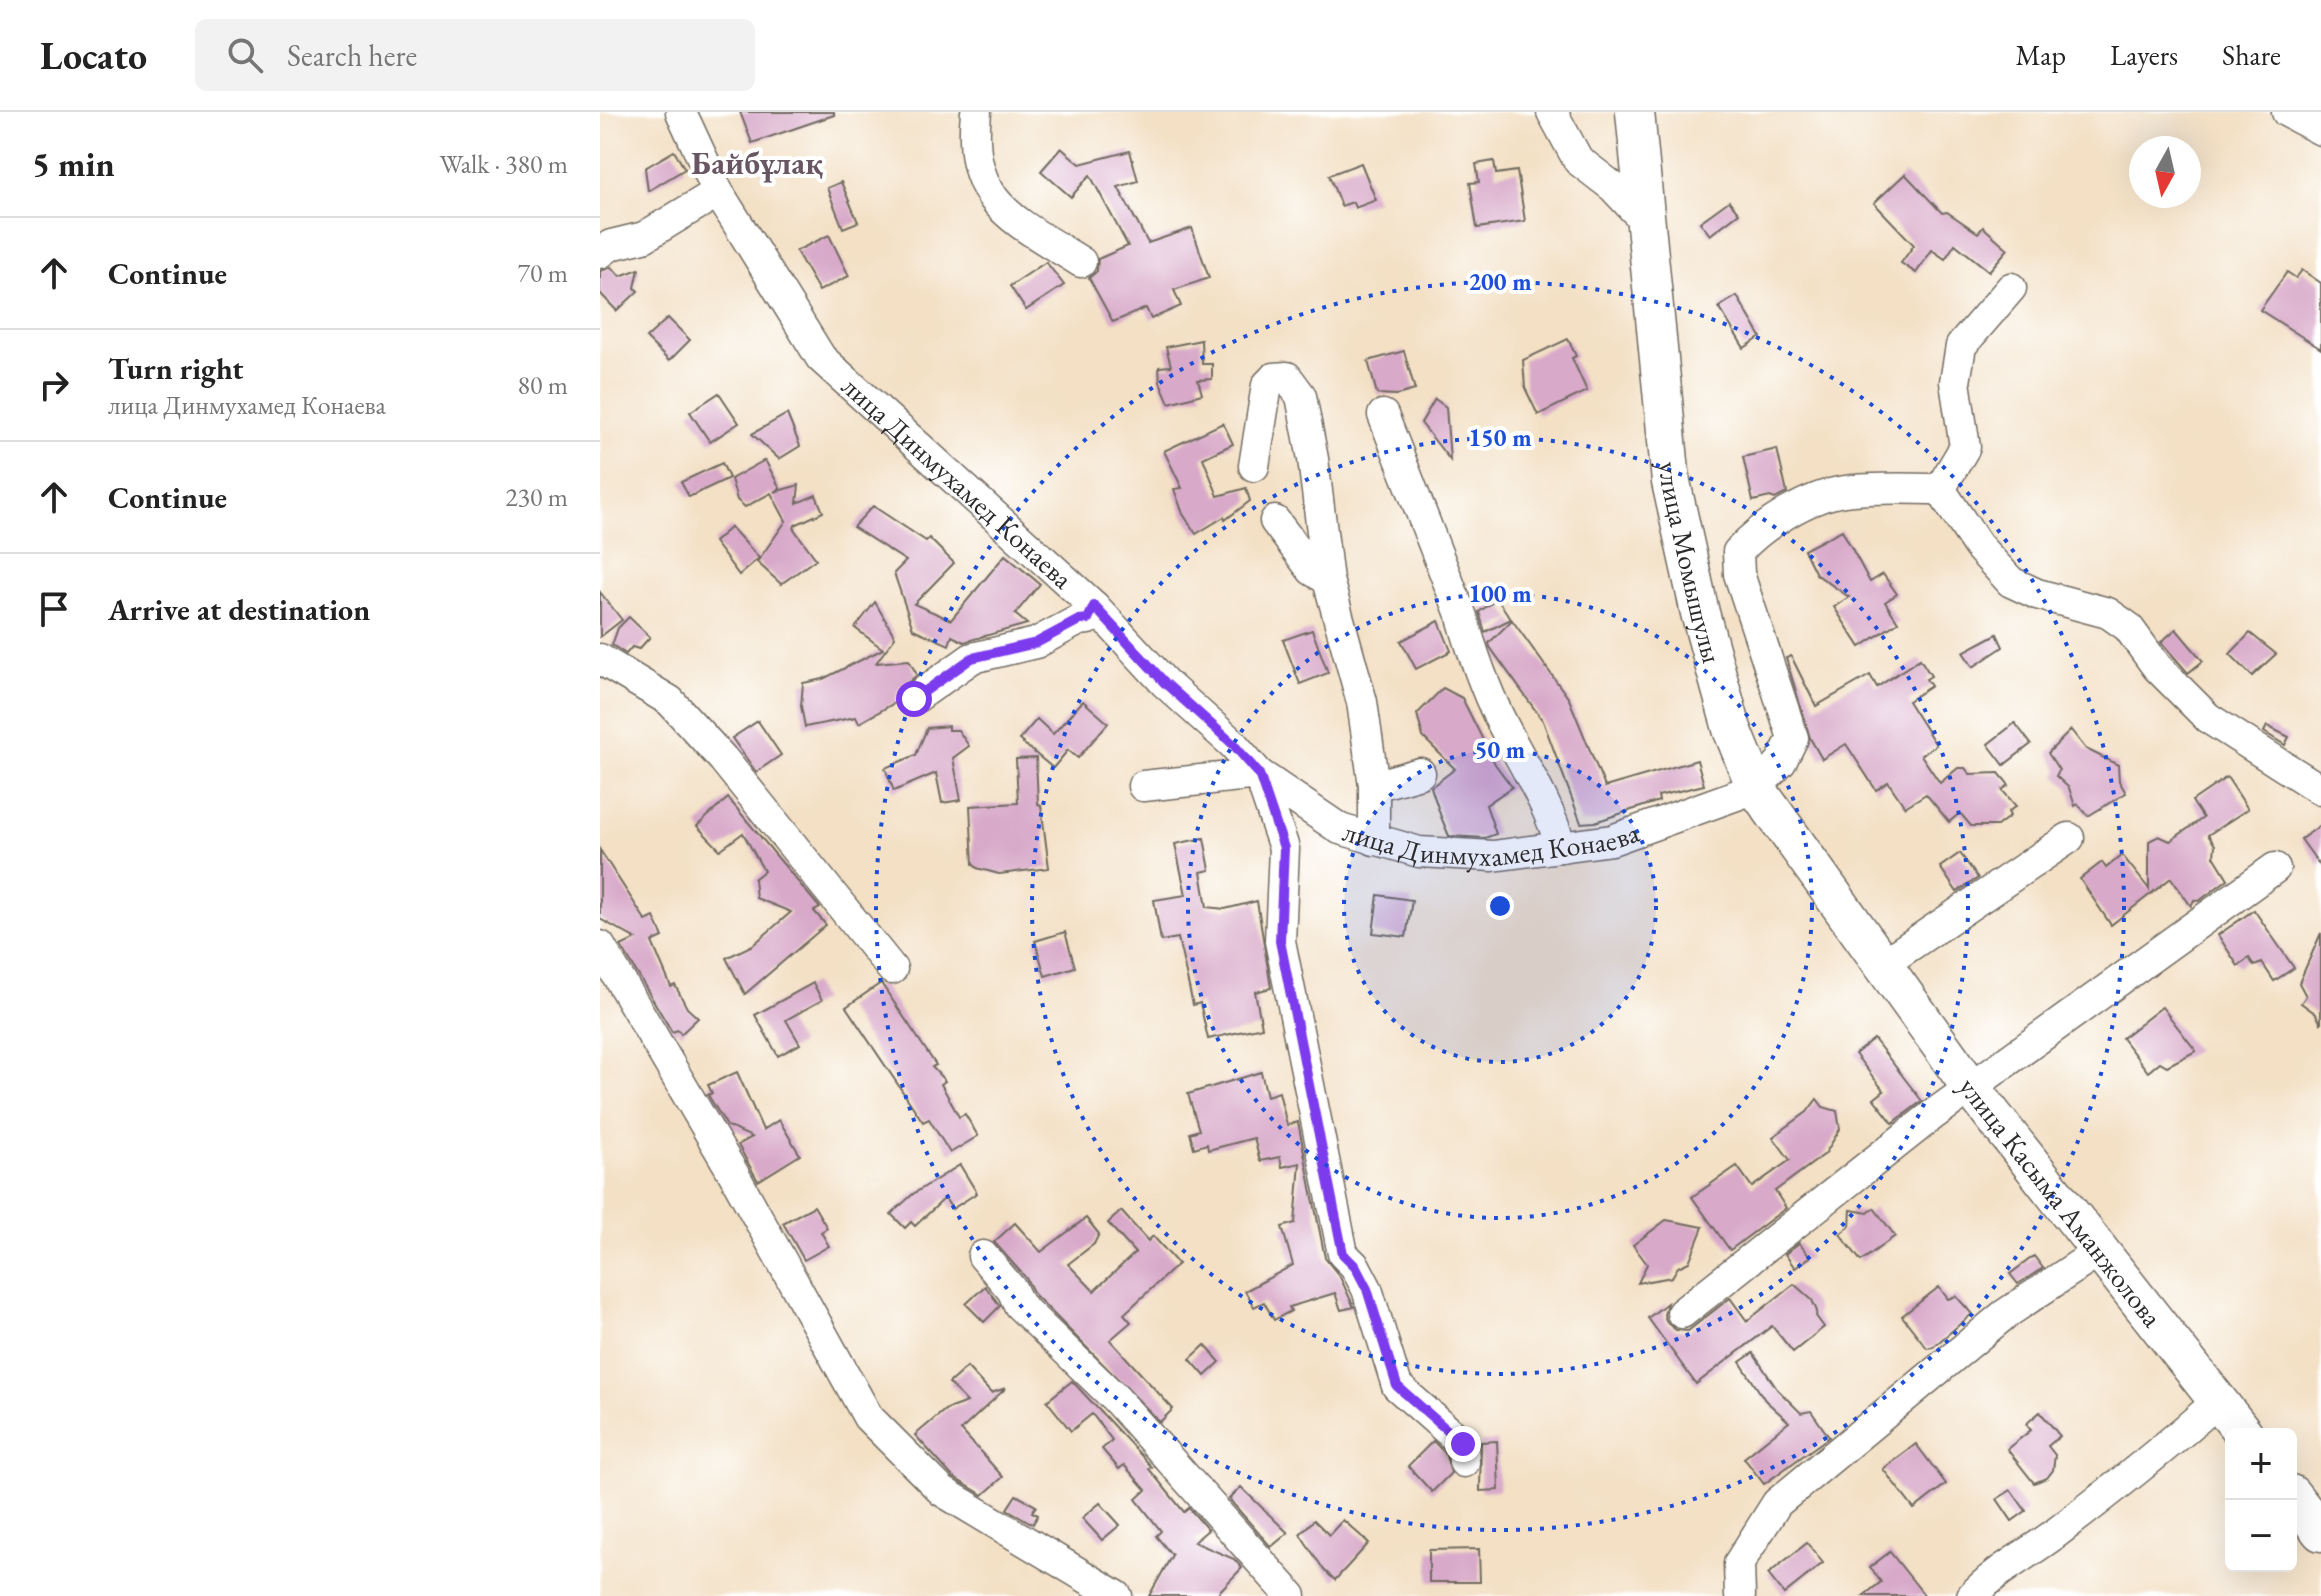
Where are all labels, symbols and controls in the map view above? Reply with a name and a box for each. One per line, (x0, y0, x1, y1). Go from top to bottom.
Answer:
search box (195, 19, 755, 91)
text: Locato (40, 31, 147, 80)
icon: search (223, 33, 267, 77)
text: Search here (287, 36, 417, 75)
text: Map (2016, 37, 2066, 73)
text: Layers (2110, 37, 2178, 73)
text: Share (2222, 37, 2281, 73)
north arrow (2129, 136, 2201, 208)
text: 5 min (32, 142, 115, 186)
district label: Байбұлақ (691, 142, 823, 184)
text: Walk · 380 m (440, 147, 568, 181)
icon: ahead (32, 251, 76, 295)
text: Continue (108, 254, 227, 293)
text: 70 m (518, 256, 568, 290)
text: 200 m (1468, 266, 1532, 297)
text: Turn right (108, 349, 244, 388)
icon: right (32, 363, 76, 407)
text: 80 m (518, 368, 568, 402)
street label: лица Динмухамед Конаева (835, 368, 1081, 597)
text: лица Динмухамед Конаева (108, 388, 386, 422)
text: 150 m (1468, 422, 1532, 453)
street label: улица Момышулы (1651, 460, 1731, 667)
icon: ahead (32, 475, 76, 519)
text: Continue (108, 478, 227, 517)
text: 230 m (505, 480, 568, 514)
text: 100 m (1468, 578, 1532, 609)
icon: arrive (32, 587, 76, 631)
text: Arrive at destination (108, 590, 370, 629)
route start (896, 681, 932, 717)
text: 50 m (1475, 734, 1525, 765)
street label: лица Динмухамед Конаева (1339, 813, 1645, 874)
centre of rings (1486, 892, 1514, 920)
street label: улица Касыма Аманжолова (1951, 1070, 2171, 1335)
route end (1445, 1426, 1481, 1462)
map controls (2225, 1428, 2297, 1572)
button: + (2225, 1428, 2297, 1500)
button: − (2225, 1500, 2297, 1572)

